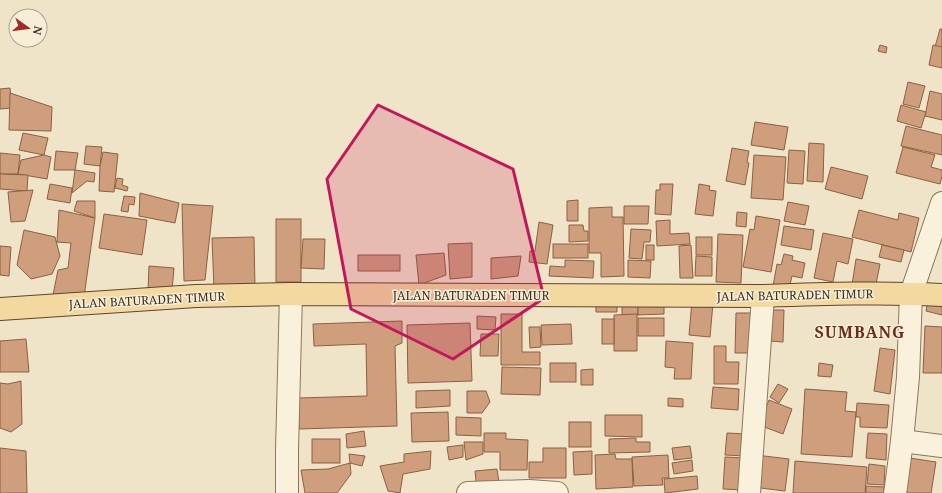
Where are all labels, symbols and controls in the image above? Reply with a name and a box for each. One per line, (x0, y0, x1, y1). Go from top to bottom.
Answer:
north arrow (8, 8, 48, 48)
text: N (30, 25, 47, 37)
street label: JALAN BATURADEN TIMUR (716, 285, 874, 305)
street label: JALAN BATURADEN TIMUR (67, 287, 226, 313)
street label: JALAN BATURADEN TIMUR (392, 287, 549, 304)
district label: SUMBANG (815, 321, 905, 343)

